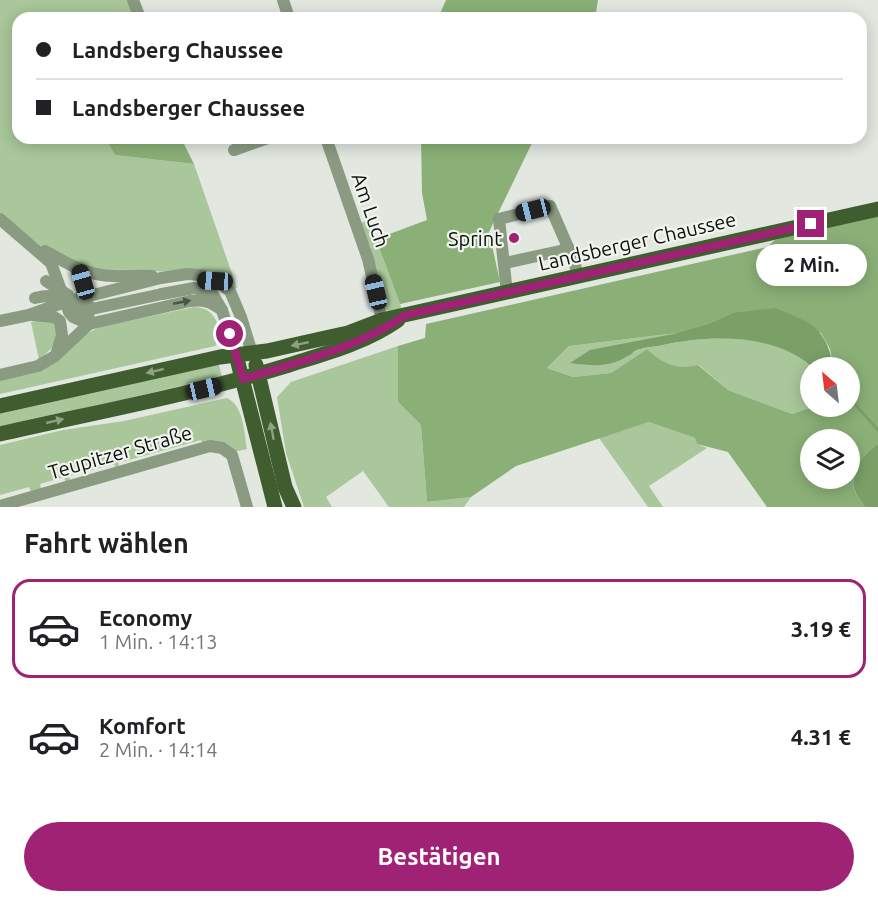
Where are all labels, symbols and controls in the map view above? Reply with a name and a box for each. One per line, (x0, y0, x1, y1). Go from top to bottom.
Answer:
text: Landsberg Chaussee (72, 37, 283, 62)
text: Landsberger Chaussee (72, 95, 305, 120)
street label: Am Luch (348, 170, 394, 250)
car (513, 197, 553, 223)
street label: Landsberger Chaussee (536, 207, 738, 275)
route end (797, 210, 824, 237)
place label: Sprint (448, 227, 502, 250)
marker: Sprint (507, 231, 521, 245)
callout: 2 Min. (756, 245, 866, 287)
text: 2 Min. (784, 253, 840, 276)
car (69, 262, 97, 302)
car (197, 271, 233, 291)
car (363, 272, 389, 312)
one-way arrow (173, 297, 192, 307)
route start (216, 320, 243, 347)
one-way arrow (291, 340, 310, 349)
north arrow (800, 357, 860, 417)
map controls (800, 357, 860, 489)
one-way arrow (146, 367, 164, 377)
car (184, 376, 224, 402)
one-way arrow (45, 416, 64, 426)
street label: Teupitzer Straße (45, 420, 195, 484)
one-way arrow (267, 421, 276, 440)
button: layers (800, 429, 860, 489)
text: Fahrt wählen (24, 528, 189, 558)
icon: car (27, 602, 81, 656)
text: Economy (99, 605, 192, 630)
text: 3.19 € (791, 616, 851, 641)
text: 1 Min. · 14:13 (99, 630, 218, 653)
icon: car (27, 710, 81, 764)
text: Komfort (99, 713, 186, 738)
text: 4.31 € (791, 724, 851, 749)
text: 2 Min. · 14:14 (99, 738, 218, 761)
button: Bestätigen (24, 822, 854, 891)

